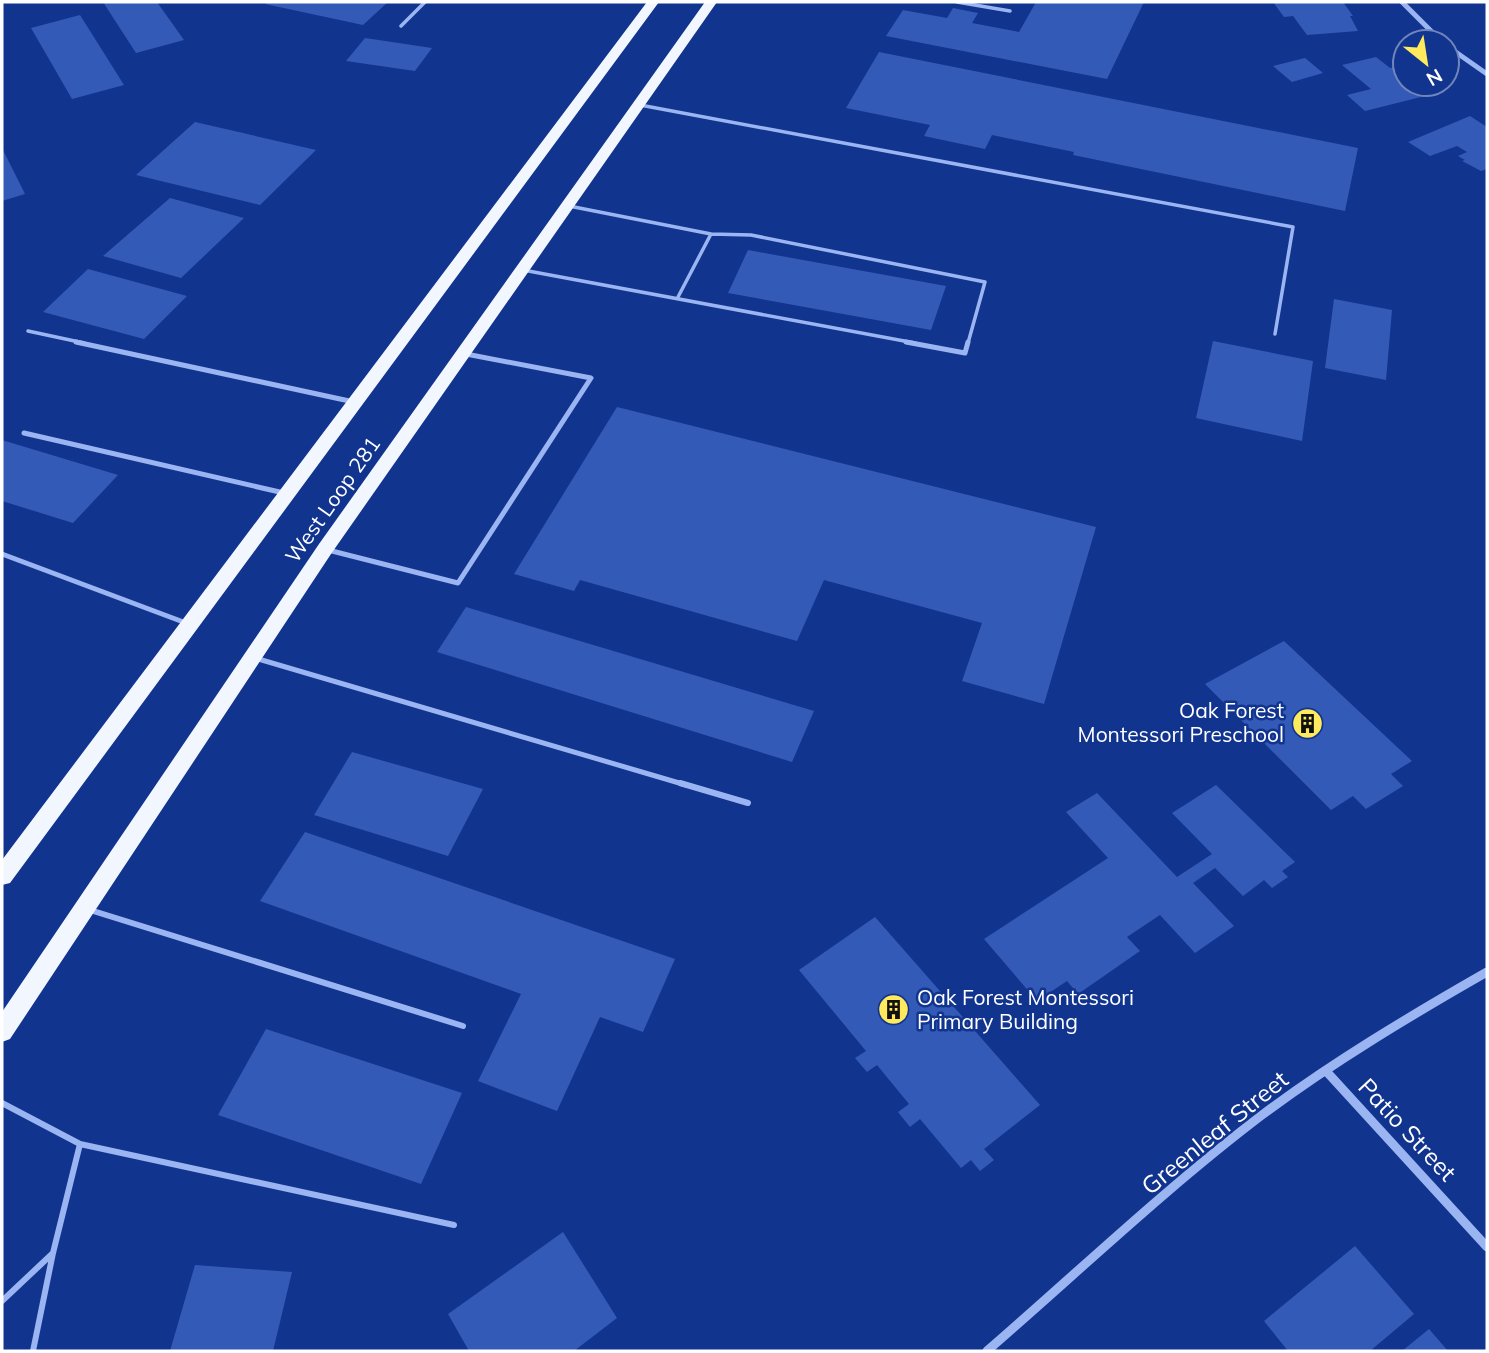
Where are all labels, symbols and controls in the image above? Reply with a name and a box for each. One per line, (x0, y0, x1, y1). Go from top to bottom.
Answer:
north arrow (1391, 28, 1461, 98)
text: N (1422, 64, 1447, 92)
street label: West Loop 281 (279, 431, 385, 567)
place label: Oak Forest Montessori Preschool (1078, 697, 1284, 747)
building icon: Oak Forest Montessori Preschool (1290, 706, 1324, 740)
place label: Oak Forest Montessori Primary Building (917, 984, 1134, 1034)
building icon: Oak Forest Montessori Primary Building (877, 993, 911, 1027)
street label: Greenleaf Street (1135, 1064, 1294, 1201)
street label: Patio Street (1352, 1072, 1463, 1187)

